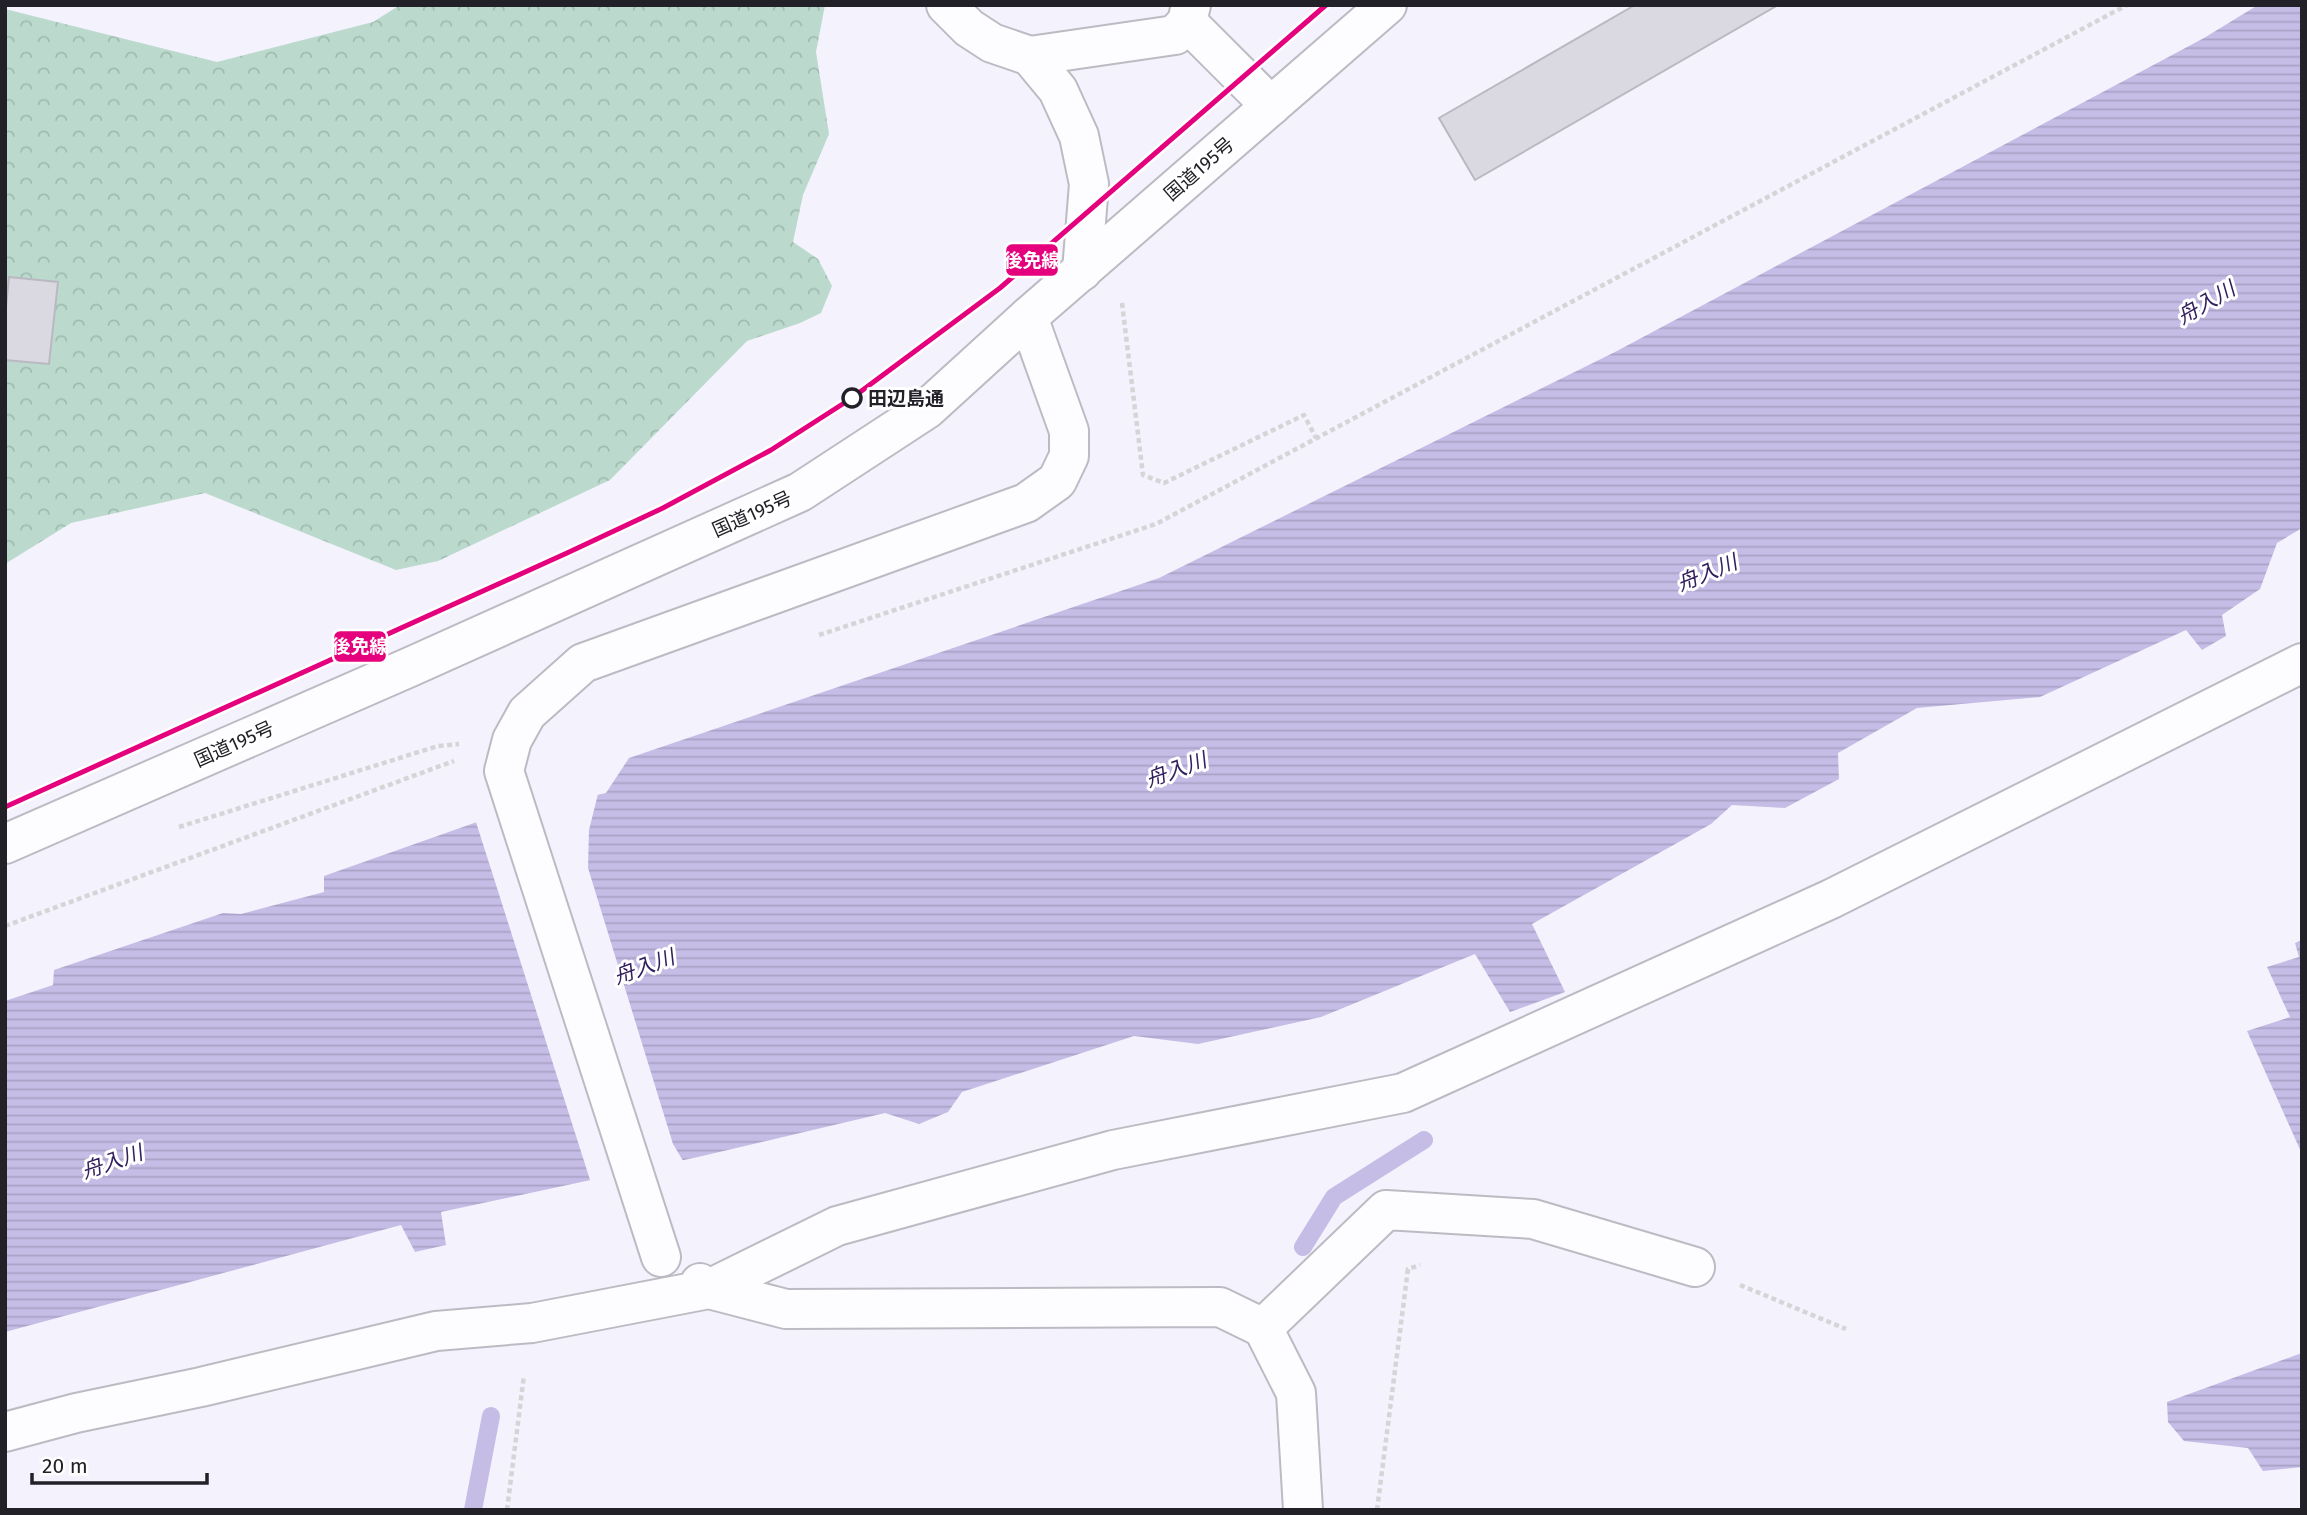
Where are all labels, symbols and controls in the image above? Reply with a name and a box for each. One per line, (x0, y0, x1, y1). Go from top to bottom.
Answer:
street label: 国道195号 (1159, 133, 1239, 205)
line badge: 後免線 (1005, 243, 1059, 277)
text: 後免線 (1003, 249, 1061, 272)
water label: 舟入川 (2172, 275, 2242, 330)
place label: 田辺島通 (868, 387, 944, 410)
marker: 田辺島通 (842, 388, 862, 408)
street label: 国道195号 (709, 486, 795, 542)
water label: 舟入川 (1673, 548, 1743, 597)
line badge: 後免線 (333, 630, 387, 663)
text: 後免線 (331, 635, 389, 658)
street label: 国道195号 (191, 716, 277, 772)
water label: 舟入川 (1142, 746, 1212, 793)
water label: 舟入川 (610, 943, 680, 990)
water label: 舟入川 (78, 1139, 148, 1185)
scale bar (32, 1442, 206, 1486)
text: 20 m (42, 1453, 88, 1479)

